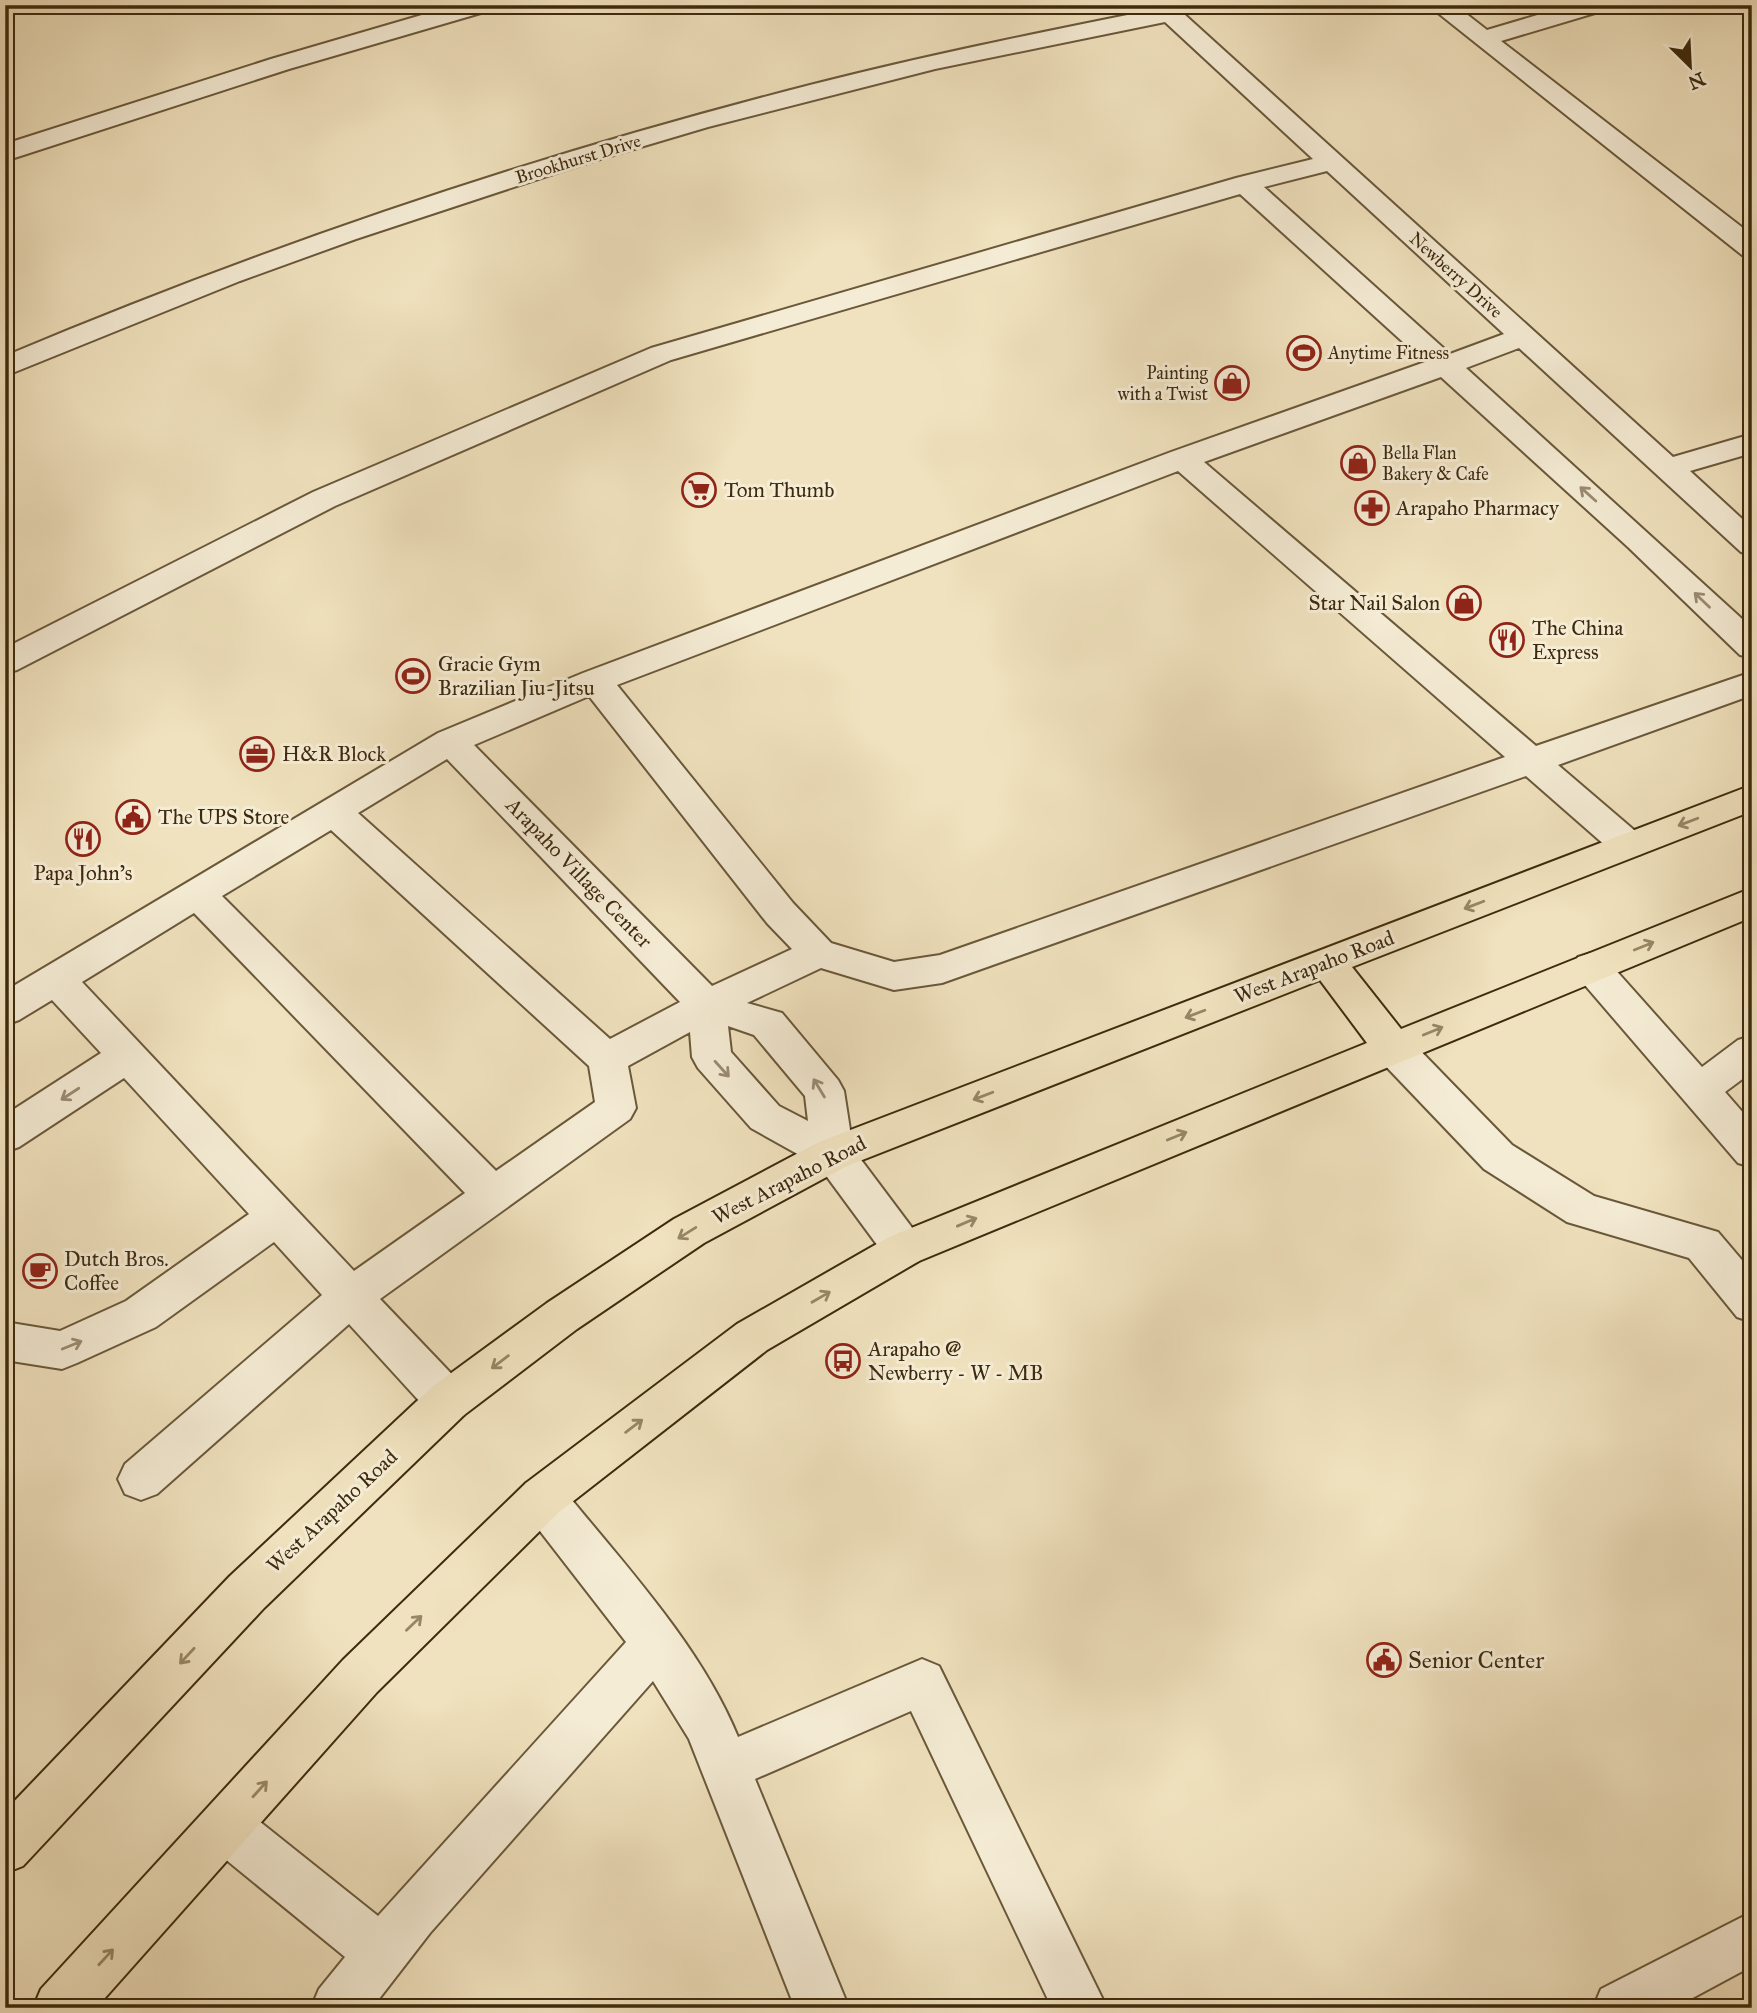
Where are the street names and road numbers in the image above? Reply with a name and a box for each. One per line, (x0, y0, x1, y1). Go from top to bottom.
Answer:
street label: Brookhurst Drive (513, 129, 643, 189)
street label: Newberry Drive (1405, 227, 1507, 323)
street label: Arapaho Village Center (500, 792, 658, 954)
street label: West Arapaho Road (1230, 924, 1398, 1009)
street label: West Arapaho Road (708, 1130, 871, 1230)
street label: West Arapaho Road (261, 1443, 403, 1578)

